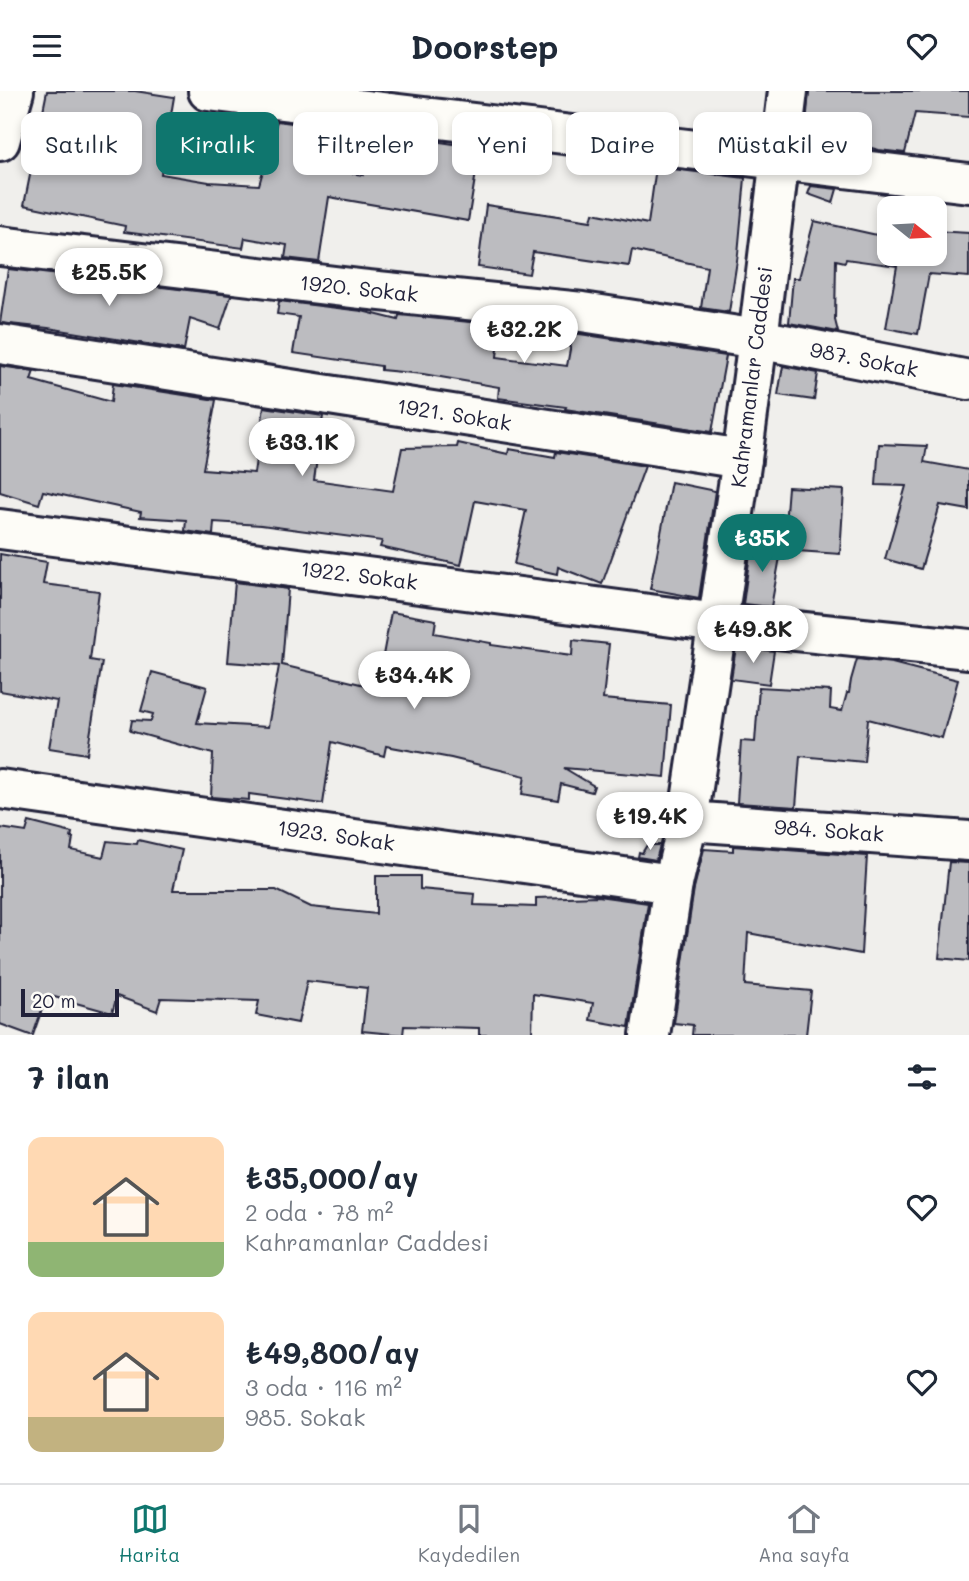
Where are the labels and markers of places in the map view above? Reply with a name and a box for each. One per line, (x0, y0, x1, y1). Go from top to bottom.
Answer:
pin: ₺25.5K (52, 249, 166, 308)
pin: ₺32.2K (467, 306, 581, 365)
pin: ₺33.1K (245, 419, 359, 478)
pin: ₺35K (721, 515, 803, 574)
pin: ₺49.8K (696, 605, 810, 665)
pin: ₺34.4K (357, 651, 471, 711)
pin: ₺19.4K (593, 793, 707, 852)

